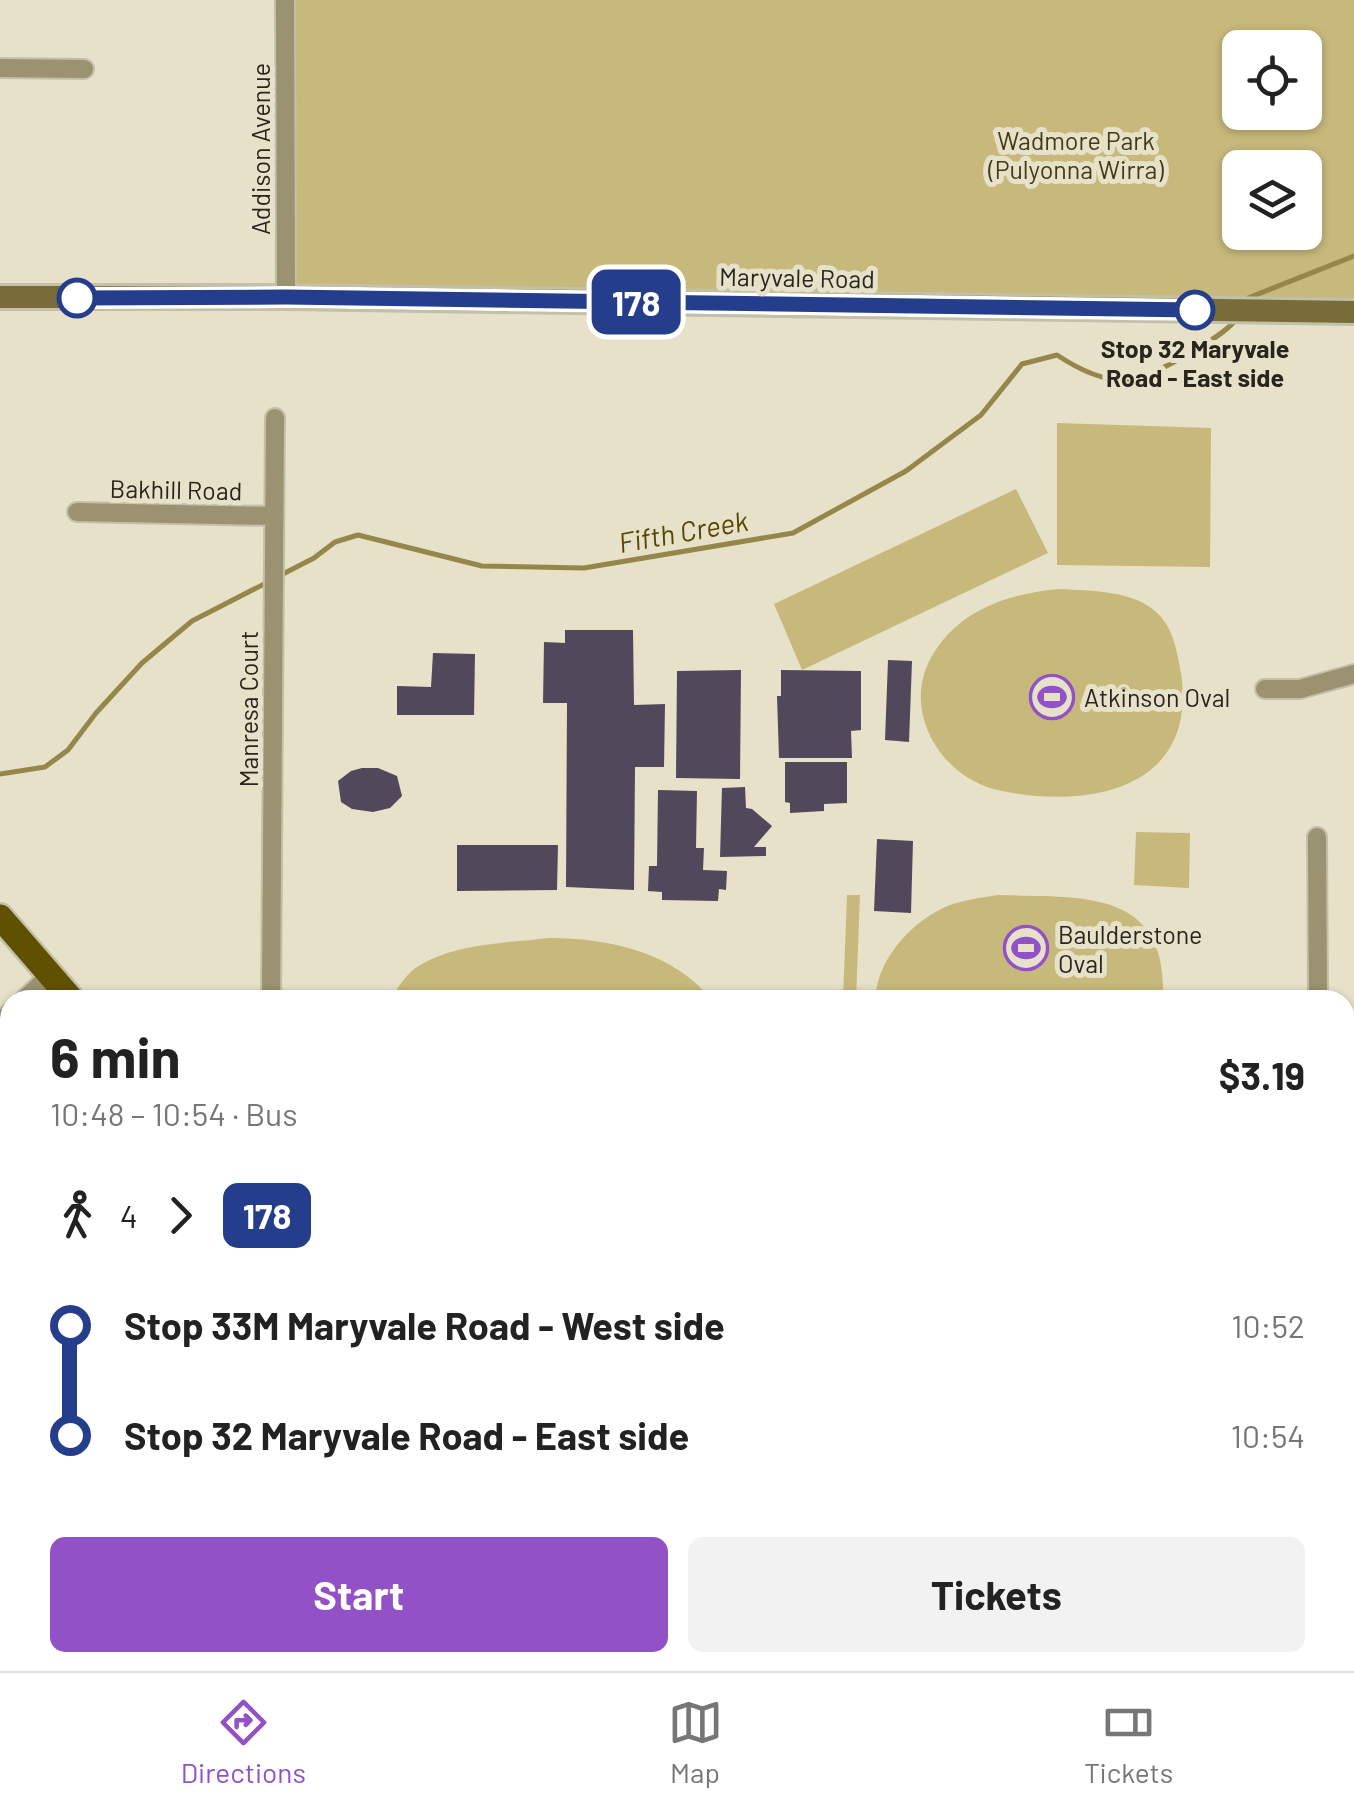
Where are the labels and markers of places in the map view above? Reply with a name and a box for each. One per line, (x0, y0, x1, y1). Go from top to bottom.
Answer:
unlabelled marker (58, 279, 96, 317)
marker: Stop 32 Maryvale Road - East side (1176, 291, 1214, 329)
place label: Stop 32 Maryvale Road - East side (1101, 333, 1289, 392)
sports icon: Atkinson Oval (1029, 674, 1075, 720)
place label: Atkinson Oval (1084, 682, 1230, 712)
place label: Baulderstone Oval (1058, 919, 1202, 978)
sports icon: Baulderstone Oval (1003, 925, 1049, 971)

